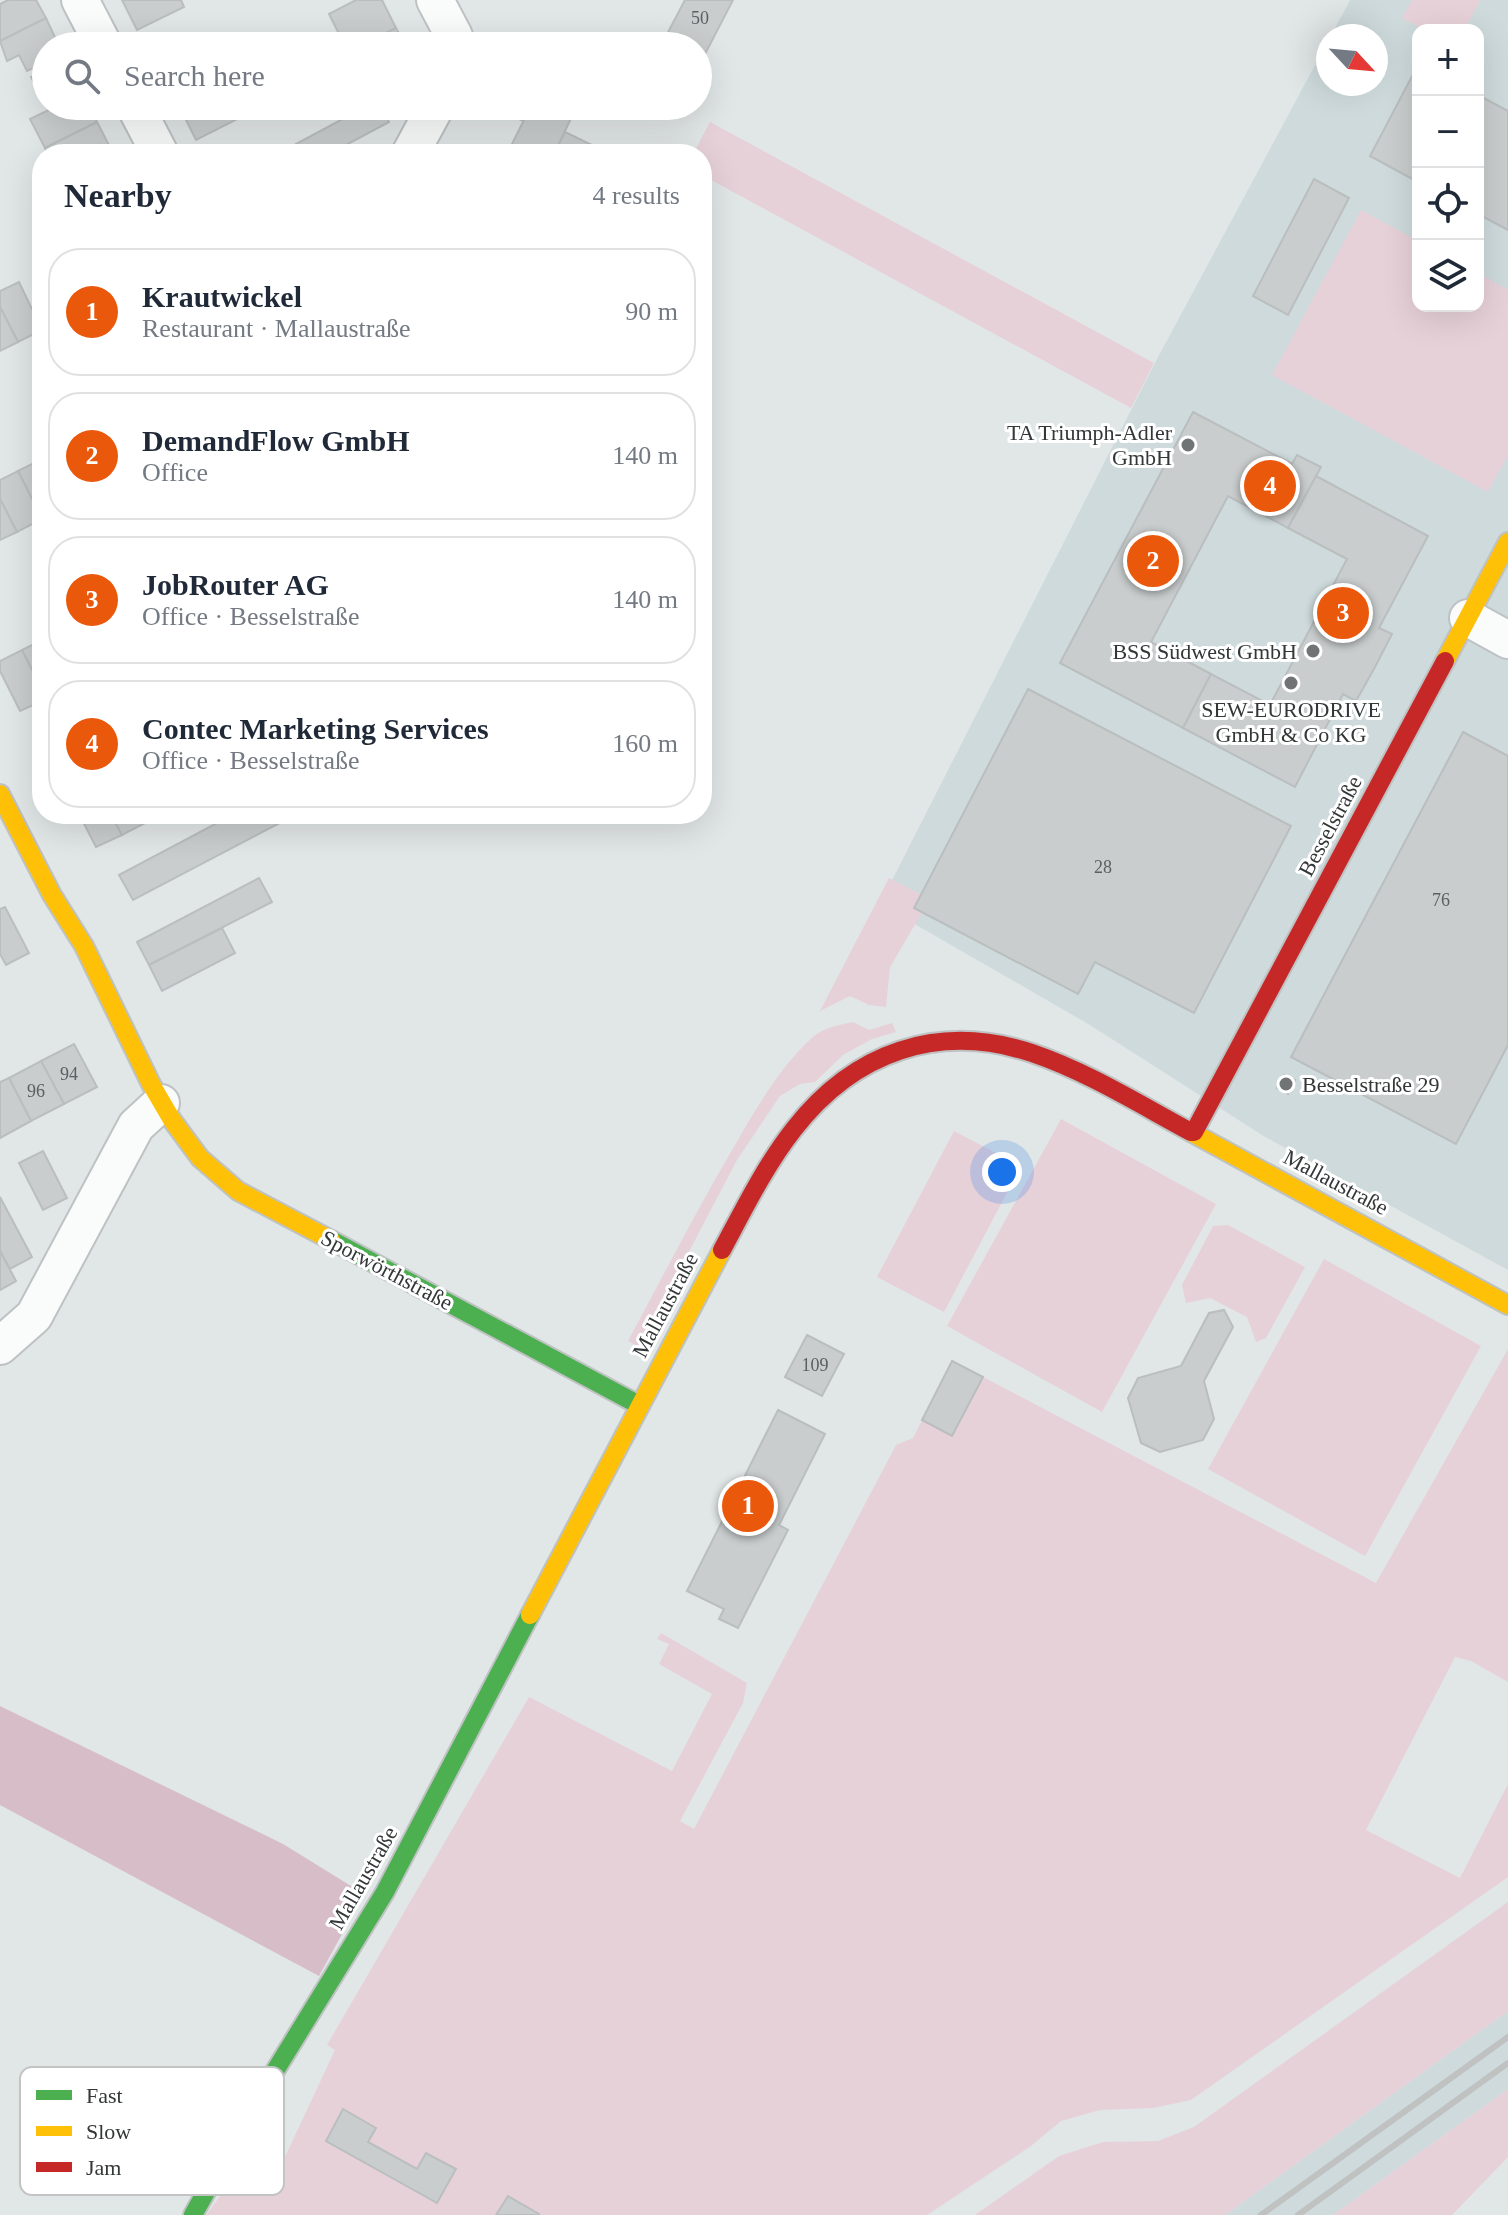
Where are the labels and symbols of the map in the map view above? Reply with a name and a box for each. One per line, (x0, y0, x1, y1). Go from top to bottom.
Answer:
house number: 50 (691, 8, 709, 28)
north arrow (1316, 24, 1388, 96)
place label: TA Triumph-Adler GmbH (1007, 420, 1173, 470)
marker: TA Triumph-Adler GmbH (1179, 436, 1197, 454)
pin: 4 (1244, 456, 1296, 516)
pin: 2 (1127, 531, 1179, 591)
pin: 3 (1317, 583, 1369, 643)
place label: BSS Südwest GmbH (1112, 639, 1297, 664)
marker: BSS Südwest GmbH (1304, 642, 1322, 660)
marker: SEW-EURODRIVE GmbH & Co KG (1282, 674, 1300, 692)
place label: SEW-EURODRIVE GmbH & Co KG (1201, 697, 1381, 747)
street label: Besselstraße (1293, 772, 1367, 880)
house number: 28 (1094, 857, 1112, 877)
house number: 76 (1432, 890, 1450, 910)
house number: 94 (60, 1064, 78, 1084)
place label: Besselstraße 29 (1302, 1072, 1439, 1097)
marker: Besselstraße 29 (1277, 1075, 1295, 1093)
house number: 96 (27, 1081, 45, 1101)
street label: Mallaustraße (1279, 1144, 1393, 1220)
your location (982, 1152, 1022, 1192)
street label: Sporwörthstraße (317, 1225, 457, 1315)
street label: Mallaustraße (627, 1248, 703, 1362)
house number: 109 (802, 1355, 829, 1375)
pin: 1 (722, 1476, 774, 1536)
street label: Mallaustraße (323, 1822, 403, 1934)
legend (20, 2067, 284, 2195)
text: Fast (86, 2083, 123, 2108)
text: Slow (86, 2119, 131, 2144)
text: Jam (86, 2155, 121, 2180)

